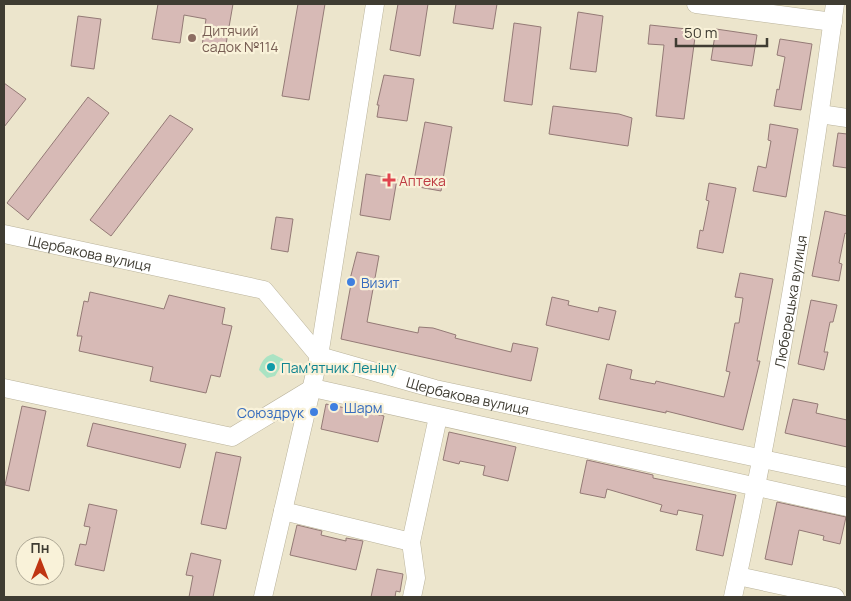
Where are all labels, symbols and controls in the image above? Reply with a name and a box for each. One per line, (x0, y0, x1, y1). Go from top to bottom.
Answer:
scale bar (676, 15, 767, 47)
place label: Дитячий садок №114 (202, 21, 279, 56)
text: 50 m (684, 22, 718, 43)
marker: Дитячий садок №114 (186, 32, 198, 44)
place label: Аптека (399, 171, 446, 190)
marker: Аптека (383, 174, 395, 186)
street label: Щербакова вулиця (27, 230, 153, 275)
street label: Люберецька вулиця (769, 234, 810, 369)
place label: Визит (361, 273, 400, 292)
marker: Визит (345, 276, 357, 288)
place label: Пам'ятник Леніну (281, 358, 397, 377)
marker: Пам'ятник Леніну (265, 361, 277, 373)
street label: Щербакова вулиця (404, 372, 531, 418)
place label: Шарм (344, 398, 382, 417)
marker: Шарм (328, 401, 340, 413)
place label: Союздрук (237, 403, 305, 422)
marker: Союздрук (308, 406, 320, 418)
north arrow (15, 536, 65, 586)
text: Пн (31, 538, 49, 557)

